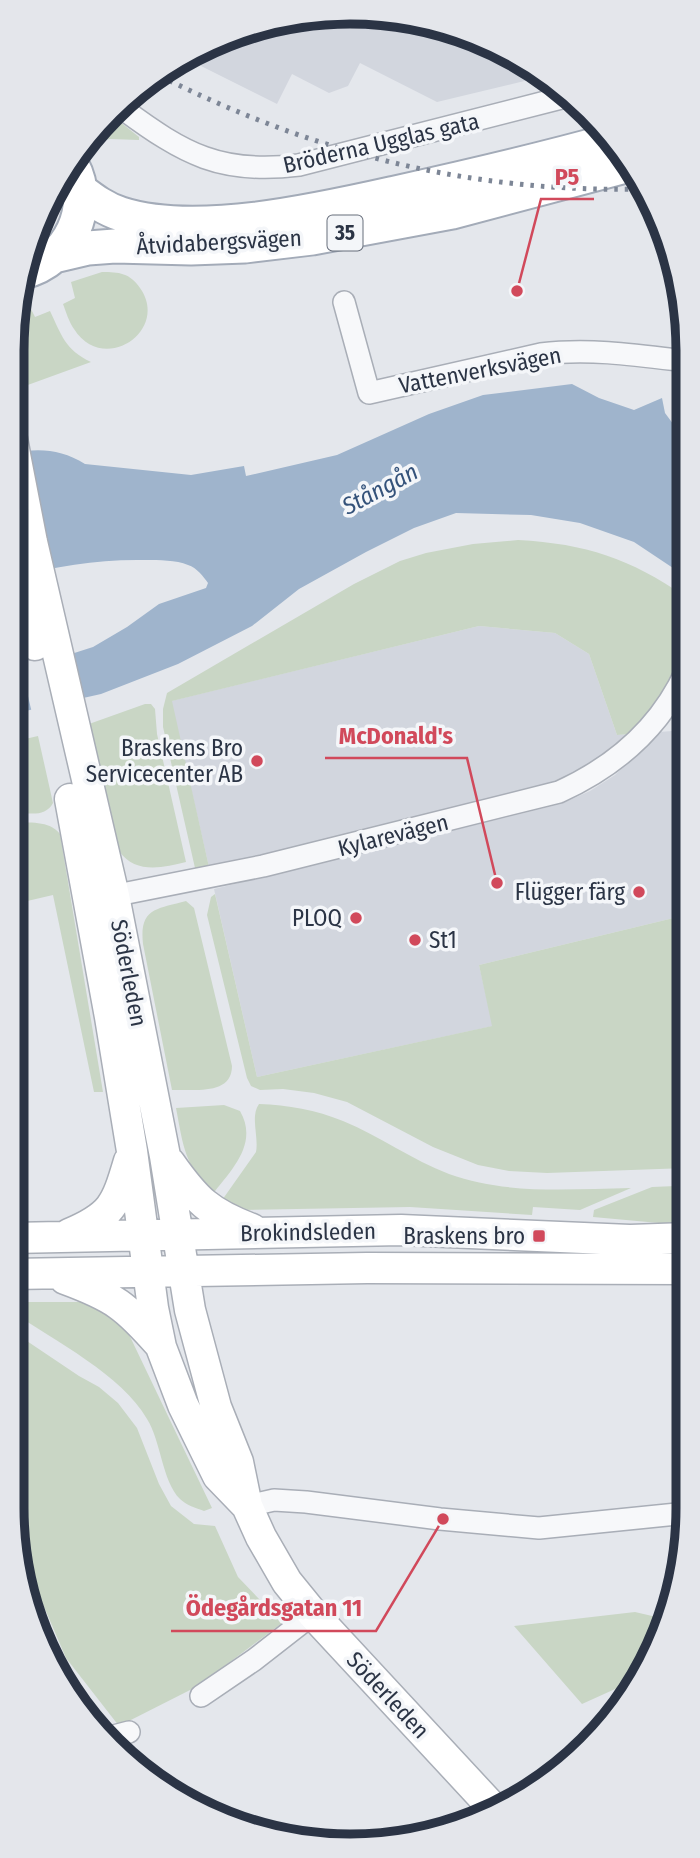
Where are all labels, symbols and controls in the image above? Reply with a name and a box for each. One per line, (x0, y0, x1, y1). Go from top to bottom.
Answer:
street label: Bröderna Ugglas gata (280, 107, 482, 179)
callout: P5 (541, 154, 594, 199)
text: P5 (555, 163, 579, 191)
road number: 35 (328, 216, 362, 250)
street label: Åtvidabergsvägen (136, 223, 302, 260)
street label: Vattenverksvägen (397, 341, 563, 399)
water label: Stångån (337, 457, 423, 521)
callout: McDonald's (325, 713, 467, 758)
text: McDonald's (339, 722, 454, 750)
place label: Braskens Bro Servicecenter AB (86, 734, 243, 788)
marker: Braskens Bro Servicecenter AB (249, 753, 265, 769)
street label: Kylarevägen (335, 808, 451, 862)
place label: Flügger färg (515, 878, 625, 906)
marker: Flügger färg (631, 884, 647, 900)
place label: PLOQ (292, 904, 342, 932)
marker: PLOQ (348, 910, 364, 926)
street label: Söderleden (105, 917, 153, 1029)
place label: St1 (429, 926, 457, 954)
marker: St1 (407, 932, 423, 948)
street label: Brokindsleden (240, 1217, 376, 1247)
place label: Braskens bro (403, 1222, 525, 1250)
marker: Braskens bro (531, 1228, 547, 1244)
callout: Ödegårdsgatan 11 (171, 1586, 376, 1631)
text: Ödegårdsgatan 11 (186, 1594, 362, 1622)
street label: Söderleden (341, 1646, 435, 1744)

